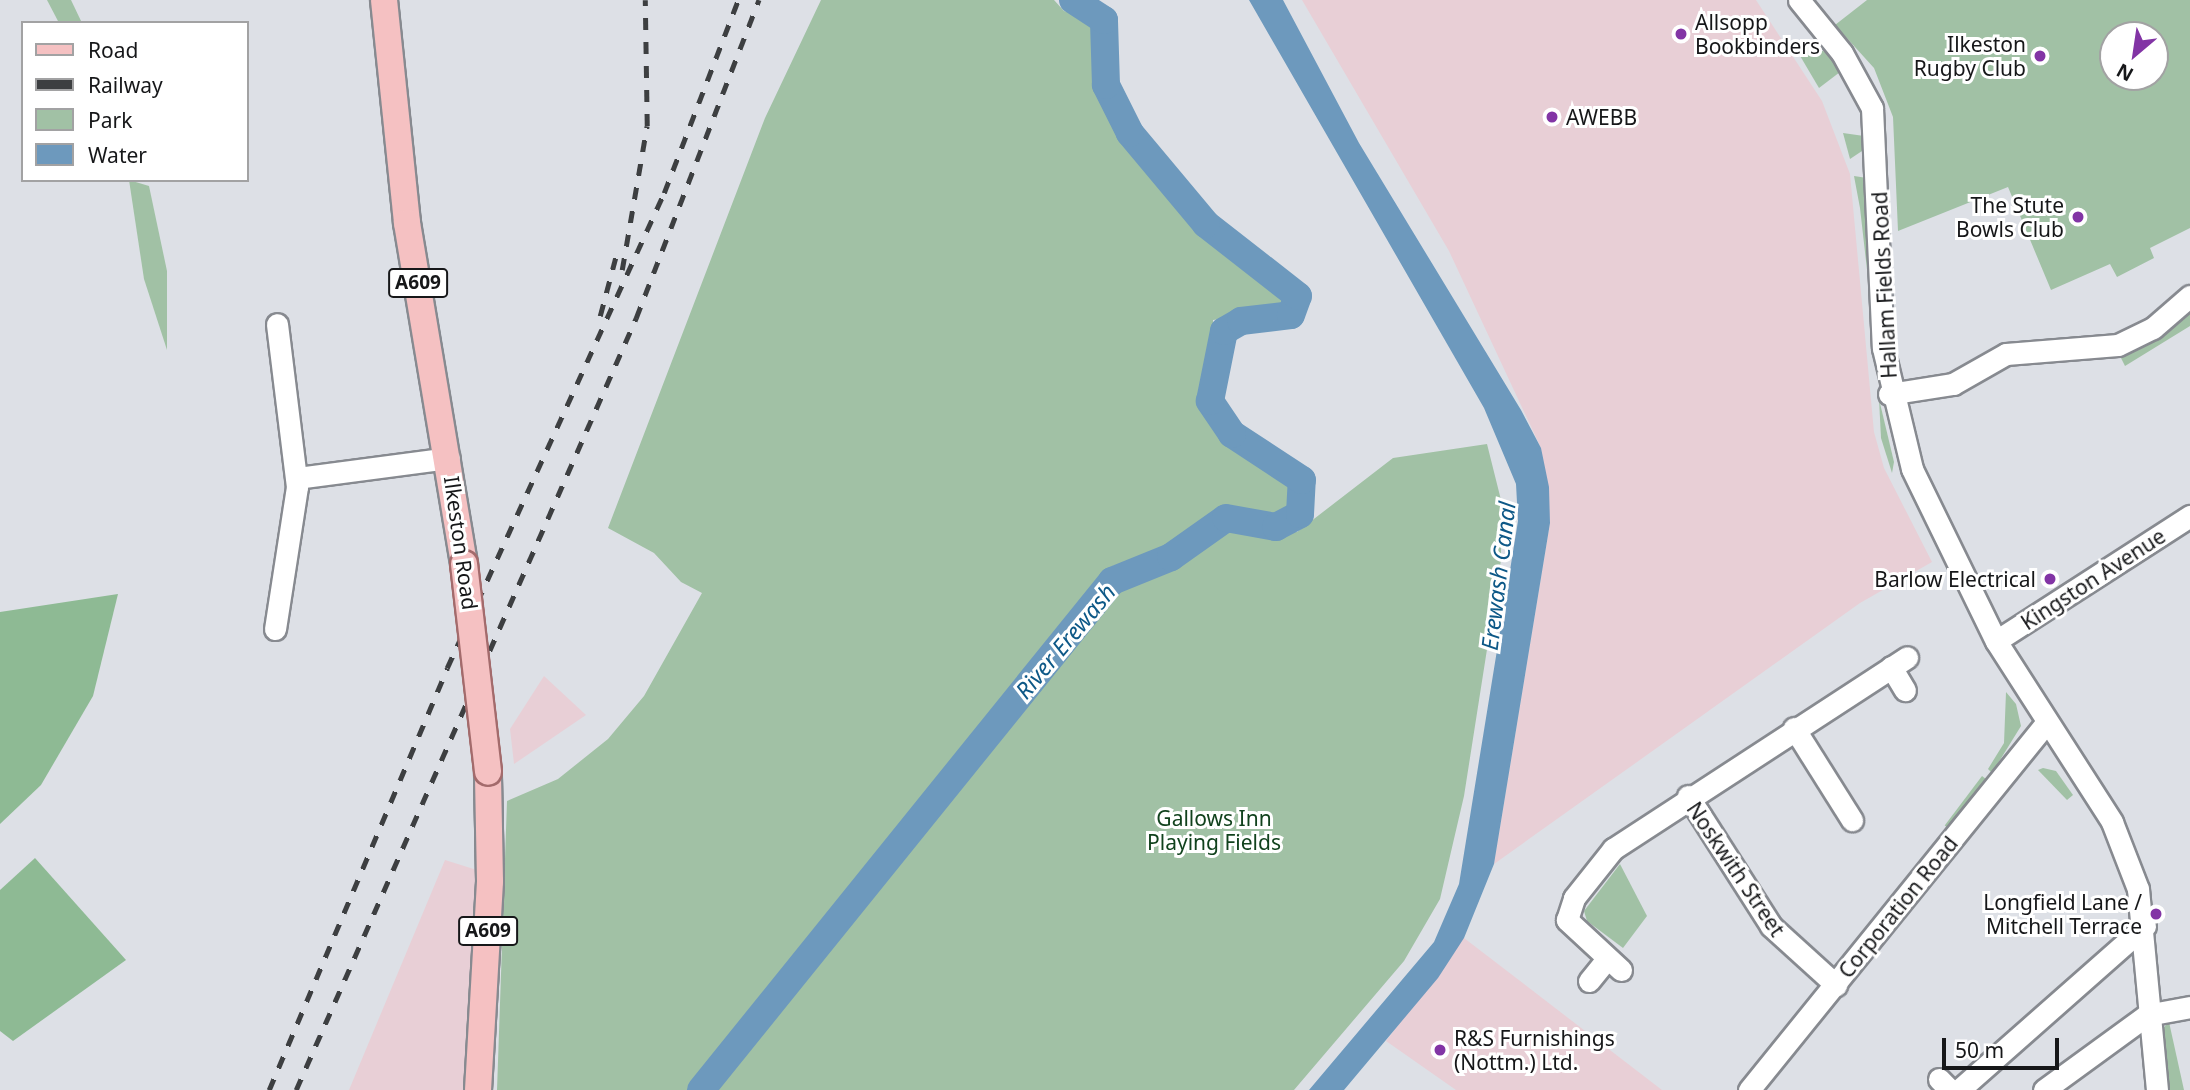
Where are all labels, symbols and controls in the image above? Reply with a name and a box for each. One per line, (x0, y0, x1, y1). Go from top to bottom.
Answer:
place label: Allsopp Bookbinders (1695, 9, 1820, 59)
legend (21, 21, 248, 182)
north arrow (2099, 21, 2169, 91)
marker: Allsopp Bookbinders (1673, 26, 1689, 42)
place label: Ilkeston Rugby Club (1914, 31, 2026, 81)
text: Road (88, 36, 138, 64)
marker: Ilkeston Rugby Club (2032, 48, 2048, 64)
text: N (2112, 58, 2138, 88)
text: Railway (88, 71, 163, 99)
place label: AWEBB (1566, 104, 1637, 130)
text: Park (88, 106, 132, 134)
marker: AWEBB (1544, 109, 1560, 125)
text: Water (88, 141, 147, 169)
street label: Hallam Fields Road (1867, 191, 1901, 379)
place label: The Stute Bowls Club (1956, 192, 2064, 242)
marker: The Stute Bowls Club (2070, 209, 2086, 225)
road number: A609 (386, 268, 450, 298)
street label: Ilkeston Road (439, 474, 483, 612)
water label: Erewash Canal (1475, 500, 1521, 652)
street label: Kingston Avenue (2016, 523, 2170, 635)
place label: Barlow Electrical (1874, 566, 2036, 592)
marker: Barlow Electrical (2042, 571, 2058, 587)
water label: River Erewash (1009, 578, 1121, 704)
street label: Noskwith Street (1682, 797, 1790, 941)
park label: Gallows Inn Playing Fields (1147, 805, 1281, 855)
street label: Corporation Road (1833, 831, 1963, 983)
place label: Longfield Lane / Mitchell Terrace (1983, 889, 2142, 939)
marker: Longfield Lane / Mitchell Terrace (2148, 906, 2164, 922)
road number: A609 (456, 916, 520, 946)
scale bar (1945, 1024, 2062, 1068)
place label: R&S Furnishings (Nottm.) Ltd. (1454, 1025, 1615, 1075)
text: 50 m (1955, 1036, 2004, 1064)
marker: R&S Furnishings (Nottm.) Ltd. (1432, 1042, 1448, 1058)

